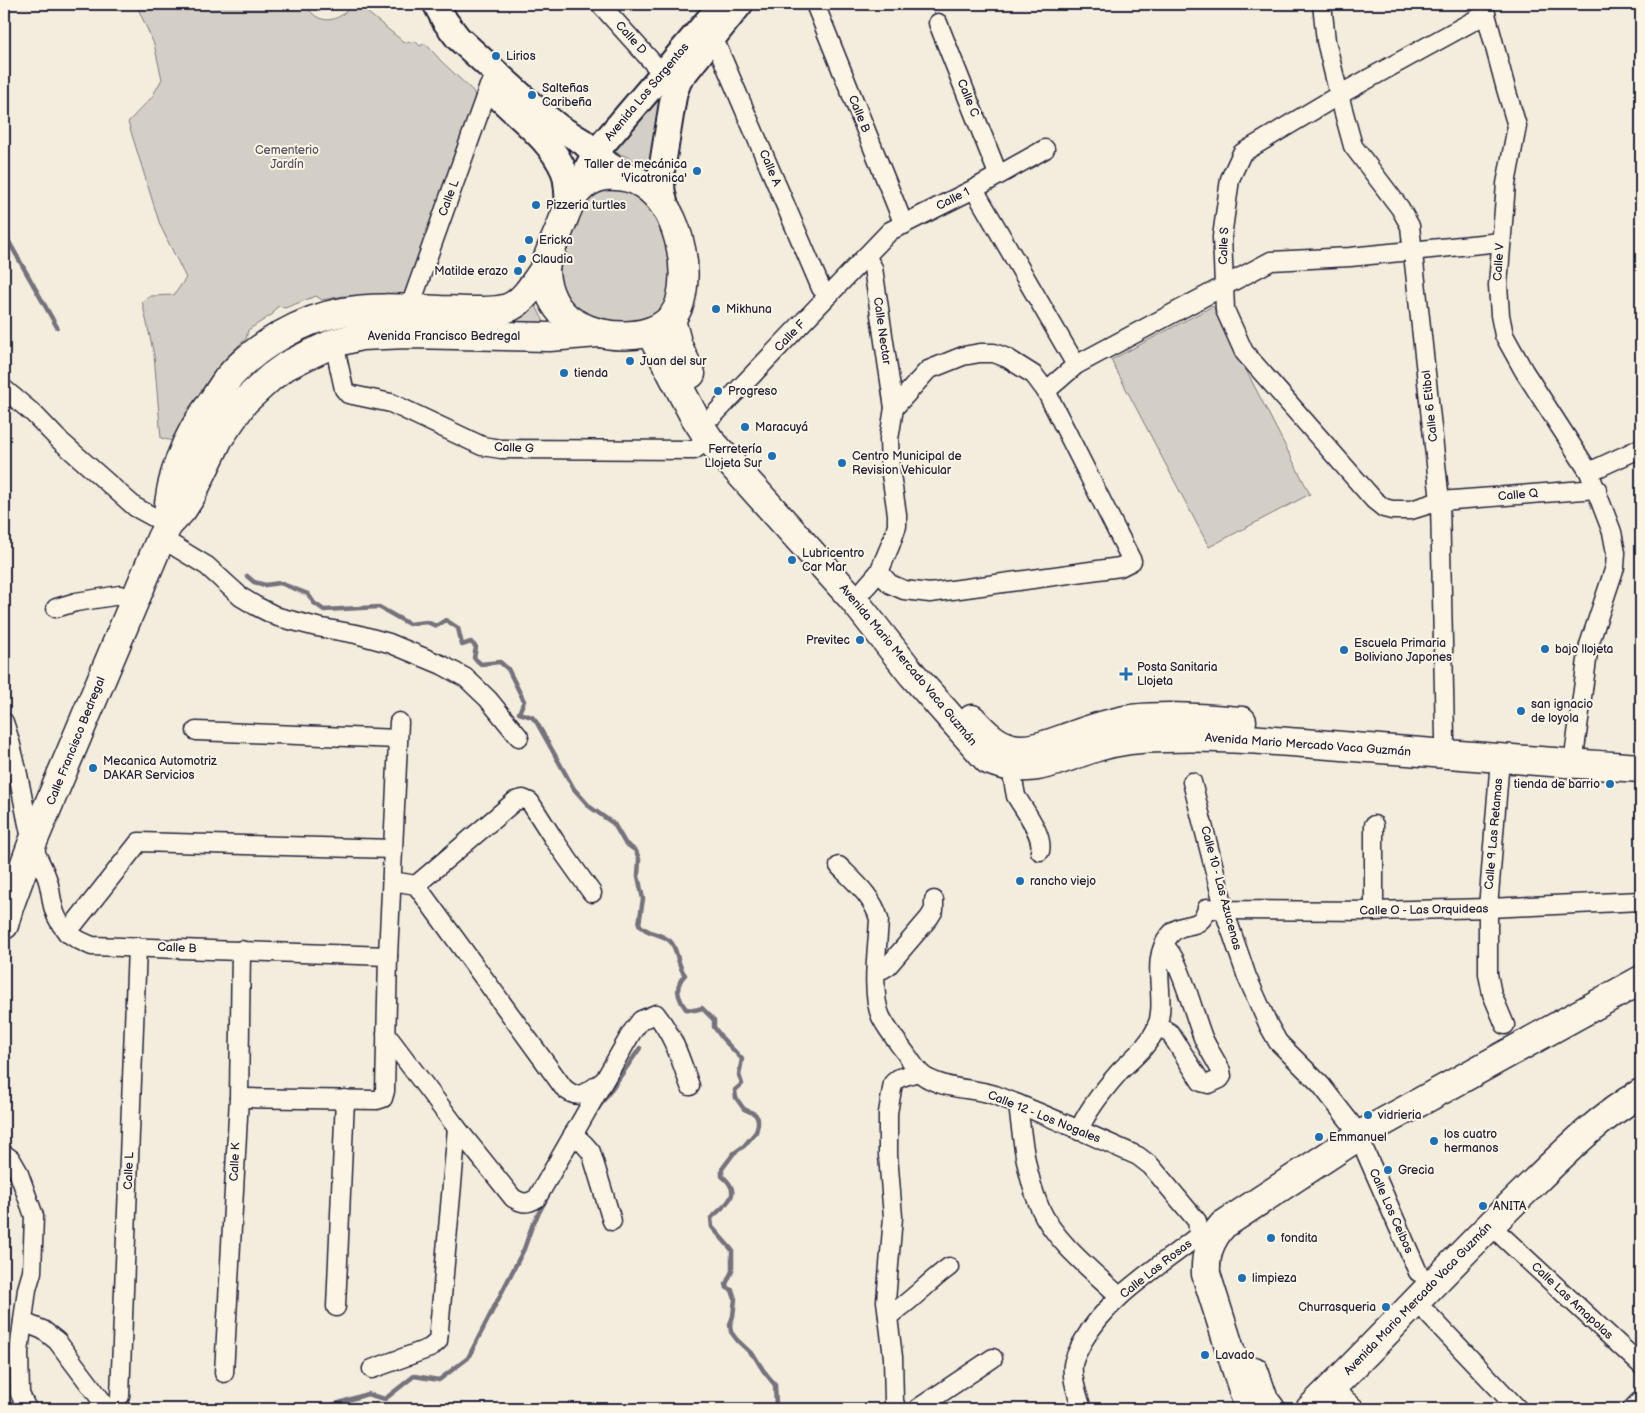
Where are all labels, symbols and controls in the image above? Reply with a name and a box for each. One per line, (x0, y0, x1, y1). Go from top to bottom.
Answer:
street label: Calle D (612, 18, 650, 58)
street label: Avenida Los Sargentos (602, 40, 693, 144)
place label: Lirios (506, 49, 536, 64)
marker: Lirios (490, 50, 502, 62)
street label: Calle C (954, 77, 983, 120)
place label: Salteñas Caribeña (542, 81, 592, 110)
marker: Salteñas Caribeña (526, 89, 538, 101)
street label: Calle B (845, 93, 873, 135)
park label: Cementerio Jardín (255, 143, 319, 172)
street label: Calle A (756, 147, 785, 189)
place label: Taller de mecánica 'Vicatronica' (584, 157, 687, 186)
marker: Taller de mecánica 'Vicatronica' (691, 165, 703, 177)
street label: Calle L (435, 178, 463, 218)
street label: Calle 1 (934, 184, 972, 214)
place label: Pizzeria turtles (546, 198, 626, 213)
marker: Pizzeria turtles (530, 199, 542, 211)
street label: Calle S (1216, 227, 1232, 265)
place label: Ericka (539, 233, 573, 248)
marker: Ericka (523, 234, 535, 246)
street label: Calle V (1490, 242, 1508, 281)
place label: Claudia (532, 252, 573, 267)
marker: Claudia (516, 253, 528, 265)
place label: Matilde erazo (434, 264, 508, 279)
marker: Matilde erazo (512, 265, 524, 277)
street label: Calle Nectar (870, 296, 894, 366)
place label: Mikhuna (726, 302, 772, 317)
marker: Mikhuna (710, 303, 722, 315)
street label: Calle F (771, 316, 809, 355)
street label: Avenida Francisco Bedregal (368, 329, 520, 344)
place label: Juan del sur (640, 354, 707, 369)
marker: Juan del sur (624, 355, 636, 367)
place label: tienda (574, 366, 608, 381)
marker: tienda (558, 367, 570, 379)
street label: Calle 6 Etibol (1419, 369, 1441, 443)
place label: Progreso (728, 384, 778, 399)
marker: Progreso (712, 385, 724, 397)
place label: Maracuyá (755, 420, 808, 435)
marker: Maracuyá (739, 421, 751, 433)
street label: Calle G (494, 440, 534, 456)
place label: Ferretería Llojeta Sur (705, 442, 763, 471)
place label: Centro Municipal de Revision Vehicular (852, 449, 962, 478)
marker: Ferretería Llojeta Sur (766, 450, 778, 462)
marker: Centro Municipal de Revision Vehicular (836, 457, 848, 469)
street label: Calle Q (1497, 486, 1539, 504)
place label: Lubricentro Car Mar (802, 546, 865, 575)
marker: Lubricentro Car Mar (786, 554, 798, 566)
street label: Avenida Mario Mercado Vaca Guzmán (836, 581, 980, 749)
place label: Previtec (806, 633, 850, 648)
marker: Previtec (854, 634, 866, 646)
place label: Escuela Primaria Boliviano Japones (1354, 636, 1452, 665)
place label: bajo llojeta (1555, 642, 1614, 657)
marker: bajo llojeta (1539, 643, 1551, 655)
marker: Escuela Primaria Boliviano Japones (1338, 644, 1350, 656)
place label: Posta Sanitaria Llojeta (1137, 660, 1218, 689)
marker: Posta Sanitaria Llojeta (1119, 667, 1133, 681)
street label: Calle Francisco Bedregal (43, 675, 109, 807)
place label: san ignacio de loyola (1531, 697, 1593, 726)
marker: san ignacio de loyola (1515, 705, 1527, 717)
street label: Avenida Mario Mercado Vaca Guzmán (1204, 730, 1412, 760)
place label: Mecanica Automotriz DAKAR Servicios (103, 754, 217, 783)
marker: Mecanica Automotriz DAKAR Servicios (87, 762, 99, 774)
street label: Calle 9 Las Retamas (1482, 777, 1506, 890)
place label: tienda de barrio (1514, 777, 1600, 792)
marker: tienda de barrio (1604, 778, 1616, 790)
street label: Calle 10 - Las Azucenas (1197, 824, 1245, 952)
place label: rancho viejo (1030, 874, 1096, 889)
marker: rancho viejo (1014, 875, 1026, 887)
street label: Calle O - Las Orquideas (1359, 901, 1489, 919)
street label: Calle B (157, 940, 197, 956)
street label: Calle 12 - Los Nogales (985, 1088, 1103, 1147)
place label: vidrieria (1377, 1108, 1422, 1123)
marker: vidrieria (1362, 1109, 1374, 1121)
place label: los cuatro hermanos (1444, 1127, 1498, 1156)
place label: Emmanuel (1329, 1130, 1387, 1145)
marker: Emmanuel (1313, 1131, 1325, 1143)
marker: los cuatro hermanos (1428, 1135, 1440, 1147)
street label: Calle K (226, 1142, 244, 1182)
street label: Calle L (121, 1152, 137, 1190)
place label: Grecia (1398, 1163, 1434, 1178)
marker: Grecia (1382, 1164, 1394, 1176)
street label: Calle Los Ceibos (1366, 1166, 1416, 1256)
place label: ANITA (1493, 1199, 1527, 1214)
marker: ANITA (1477, 1200, 1489, 1212)
street label: Avenida Mario Mercado Vaca Guzmán (1341, 1219, 1495, 1378)
place label: fondita (1281, 1231, 1318, 1246)
marker: fondita (1265, 1232, 1277, 1244)
street label: Calle Las Rosas (1117, 1236, 1195, 1302)
street label: Calle Las Amapolas (1528, 1259, 1616, 1343)
place label: limpieza (1252, 1271, 1297, 1286)
marker: limpieza (1236, 1272, 1248, 1284)
place label: Churrasqueria (1298, 1300, 1376, 1315)
marker: Churrasqueria (1380, 1301, 1392, 1313)
place label: Lavado (1215, 1348, 1255, 1363)
marker: Lavado (1199, 1349, 1211, 1361)

